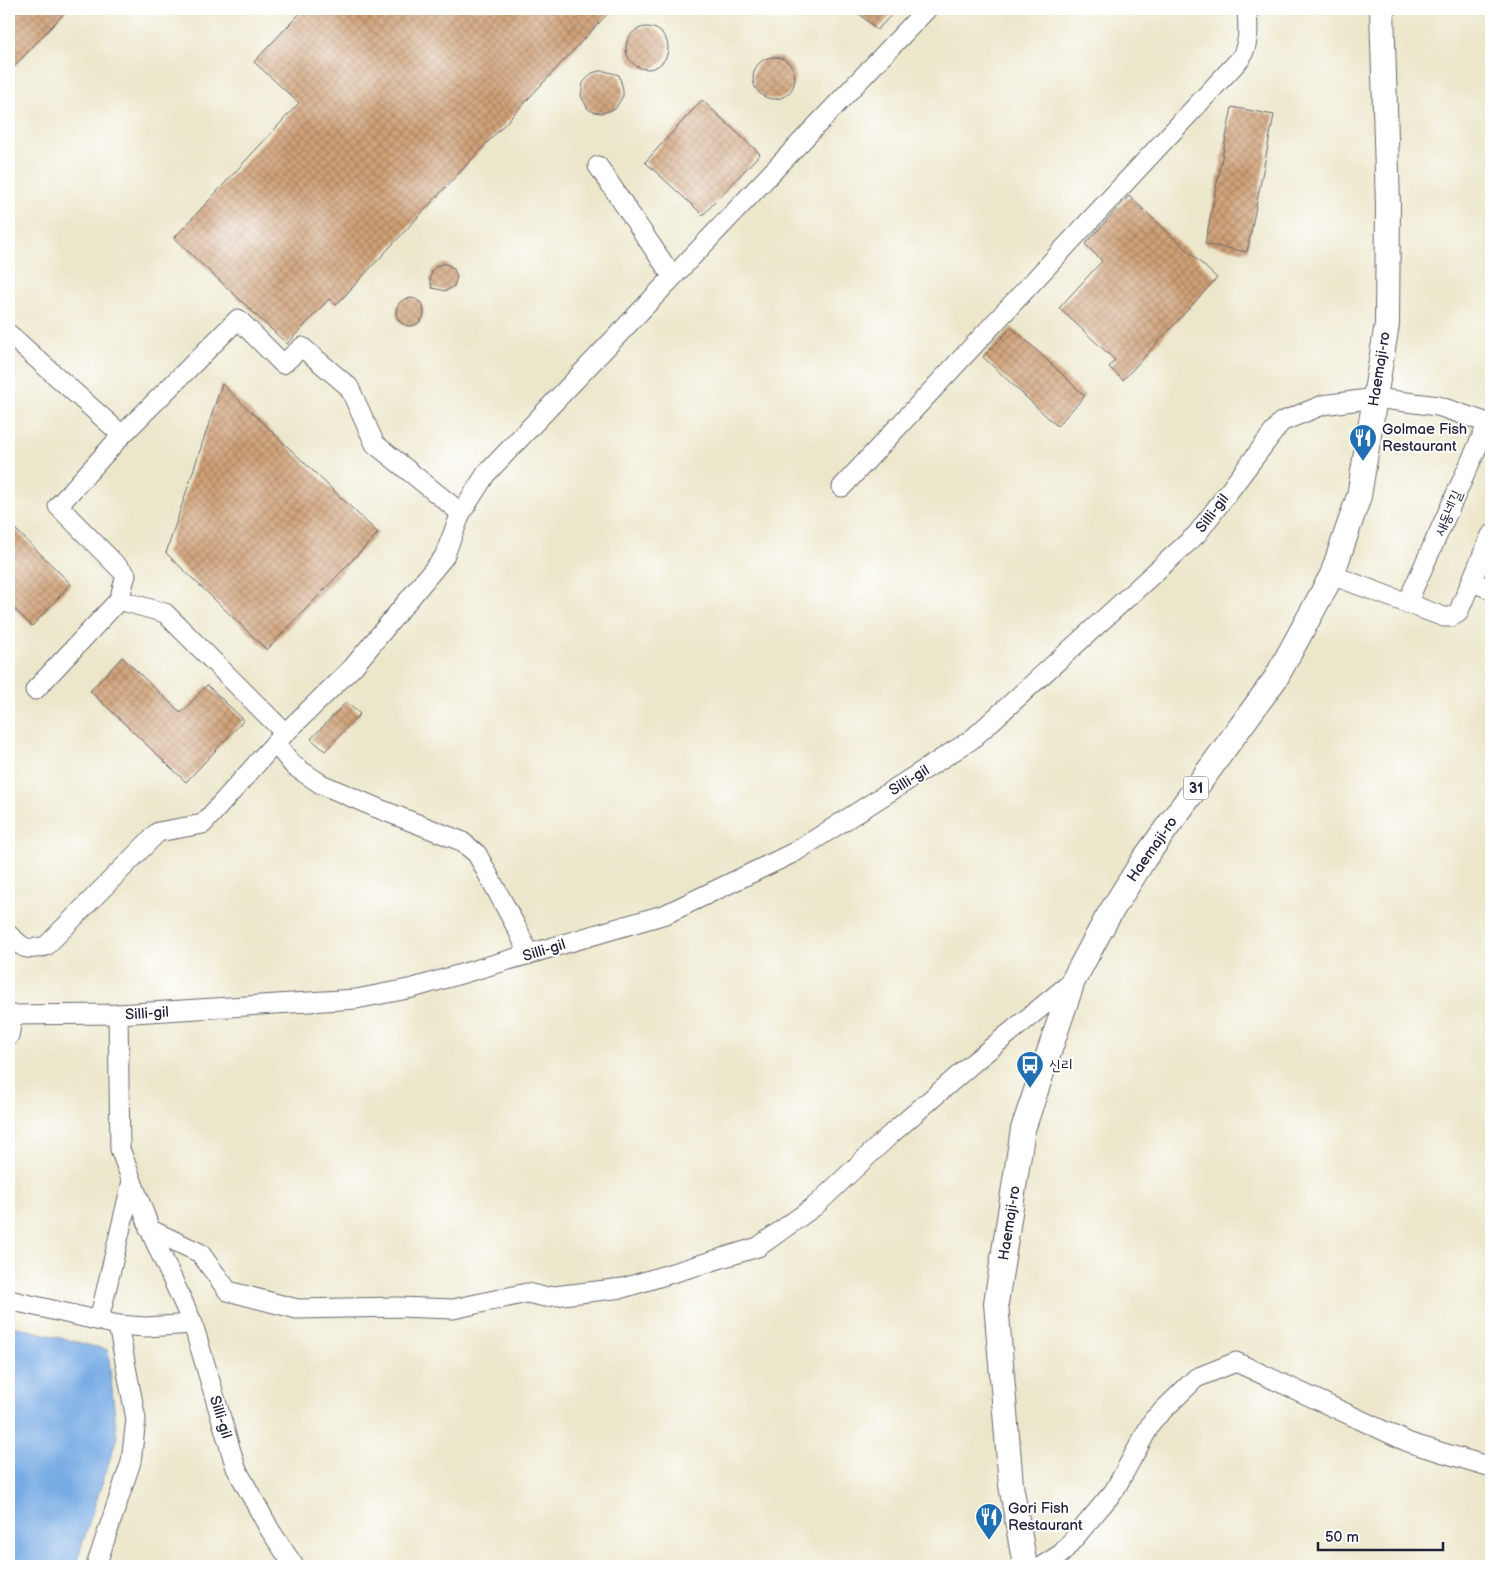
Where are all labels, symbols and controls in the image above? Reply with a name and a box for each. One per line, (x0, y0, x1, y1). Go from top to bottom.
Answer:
street label: Haemaji-ro (1364, 330, 1395, 408)
place label: Golmae Fish Restaurant (1382, 420, 1467, 456)
restaurant icon: Golmae Fish Restaurant (1348, 423, 1378, 462)
street label: 새동네길 (1430, 487, 1467, 539)
street label: Silli-gil (1192, 490, 1233, 537)
street label: Silli-gil (886, 761, 933, 800)
road number: 31 (1184, 776, 1208, 800)
street label: Haemaji-ro (1123, 813, 1182, 886)
street label: Silli-gil (520, 935, 568, 966)
street label: Silli-gil (125, 1002, 170, 1025)
bus stop icon: 신리 (1015, 1050, 1045, 1089)
place label: 신리 (1049, 1056, 1073, 1075)
street label: Haemaji-ro (994, 1184, 1025, 1262)
street label: Silli-gil (205, 1393, 236, 1441)
place label: Gori Fish Restaurant (1008, 1499, 1083, 1535)
restaurant icon: Gori Fish Restaurant (974, 1502, 1004, 1541)
scale bar (1318, 1520, 1442, 1552)
text: 50 m (1325, 1528, 1359, 1547)

